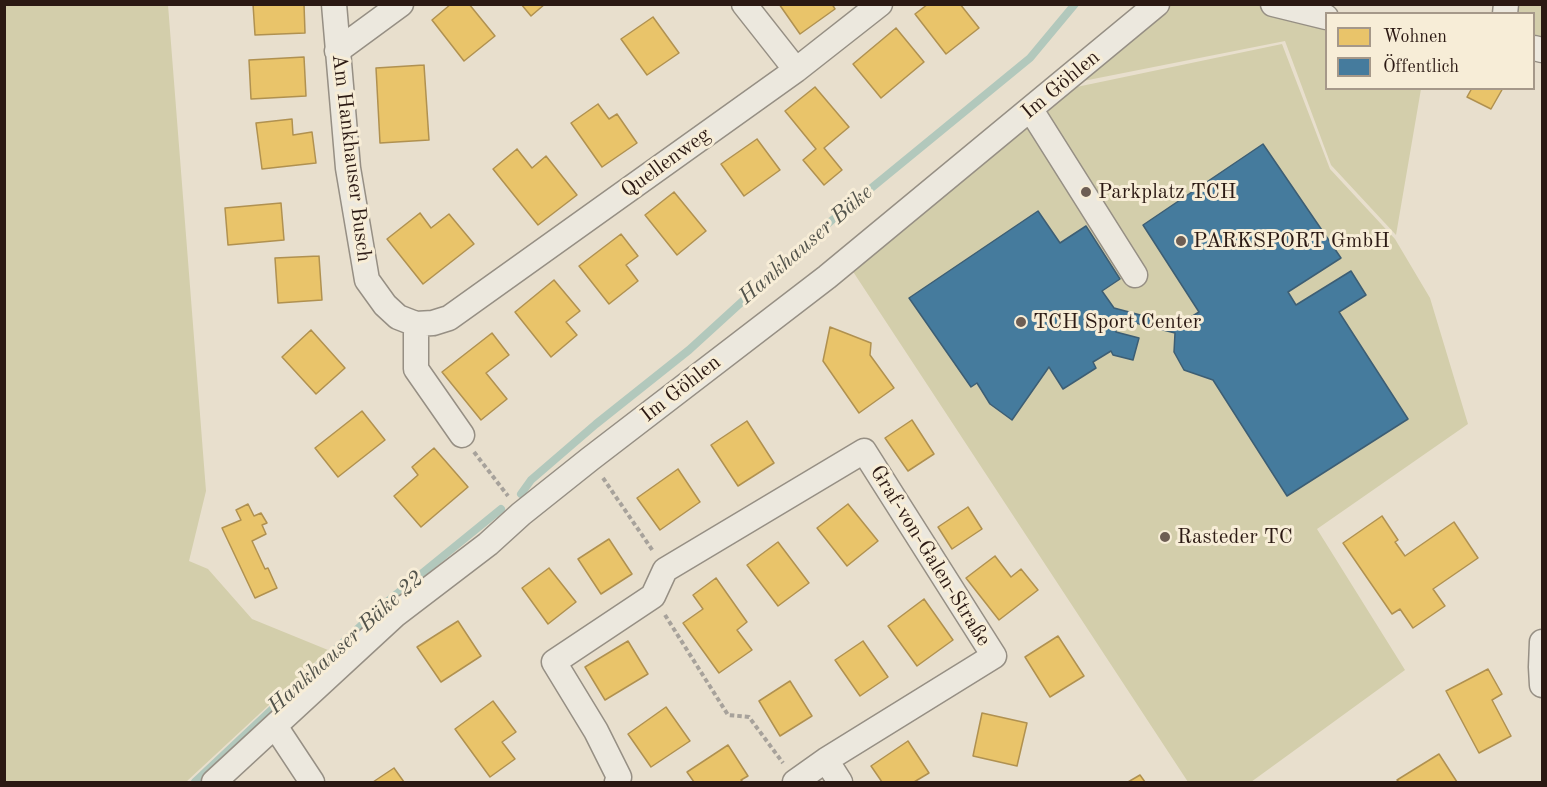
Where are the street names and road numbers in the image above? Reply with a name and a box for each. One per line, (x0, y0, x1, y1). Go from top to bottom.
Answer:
street label: Im Göhlen (1017, 45, 1105, 125)
street label: Am Hankhauser Busch (326, 53, 376, 263)
street label: Quellenweg (616, 122, 716, 204)
street label: Im Göhlen (636, 350, 726, 428)
street label: Graf-von-Galen-Straße (864, 461, 996, 651)

